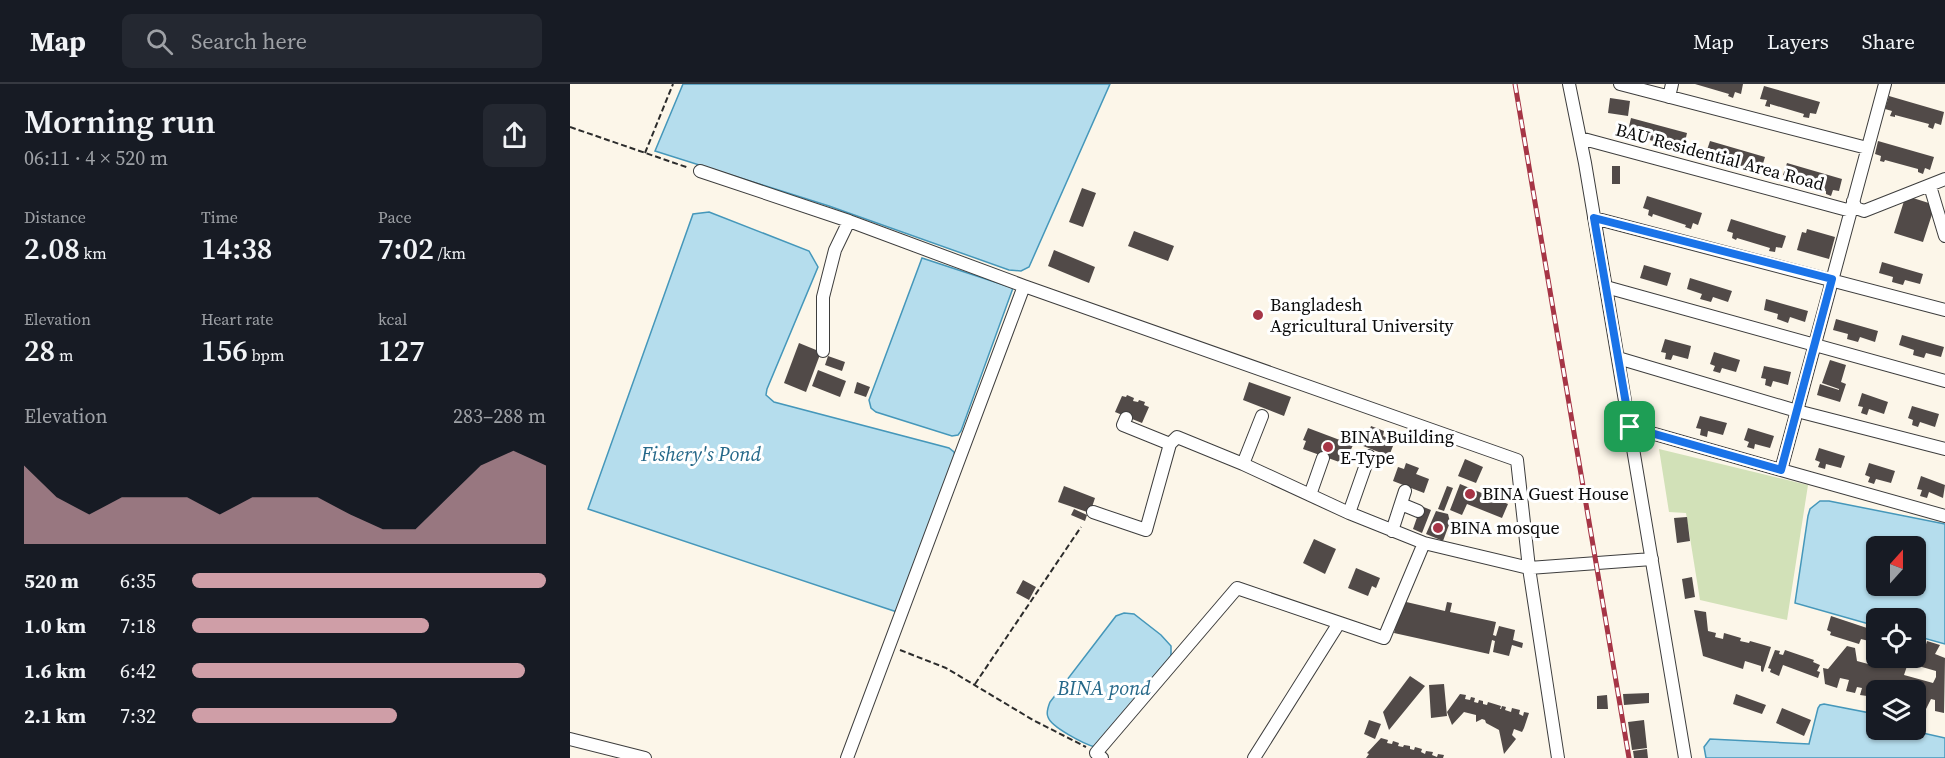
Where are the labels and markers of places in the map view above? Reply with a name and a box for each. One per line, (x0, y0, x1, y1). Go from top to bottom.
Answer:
place label: Bangladesh Agricultural University (1270, 292, 1454, 338)
marker: Bangladesh Agricultural University (1251, 308, 1265, 322)
pin (1604, 401, 1655, 452)
place label: BINA Building E-Type (1340, 424, 1454, 470)
marker: BINA Building E-Type (1321, 440, 1335, 454)
place label: BINA Guest House (1482, 481, 1629, 506)
marker: BINA Guest House (1463, 487, 1477, 501)
place label: BINA mosque (1450, 515, 1560, 540)
marker: BINA mosque (1431, 521, 1445, 535)

